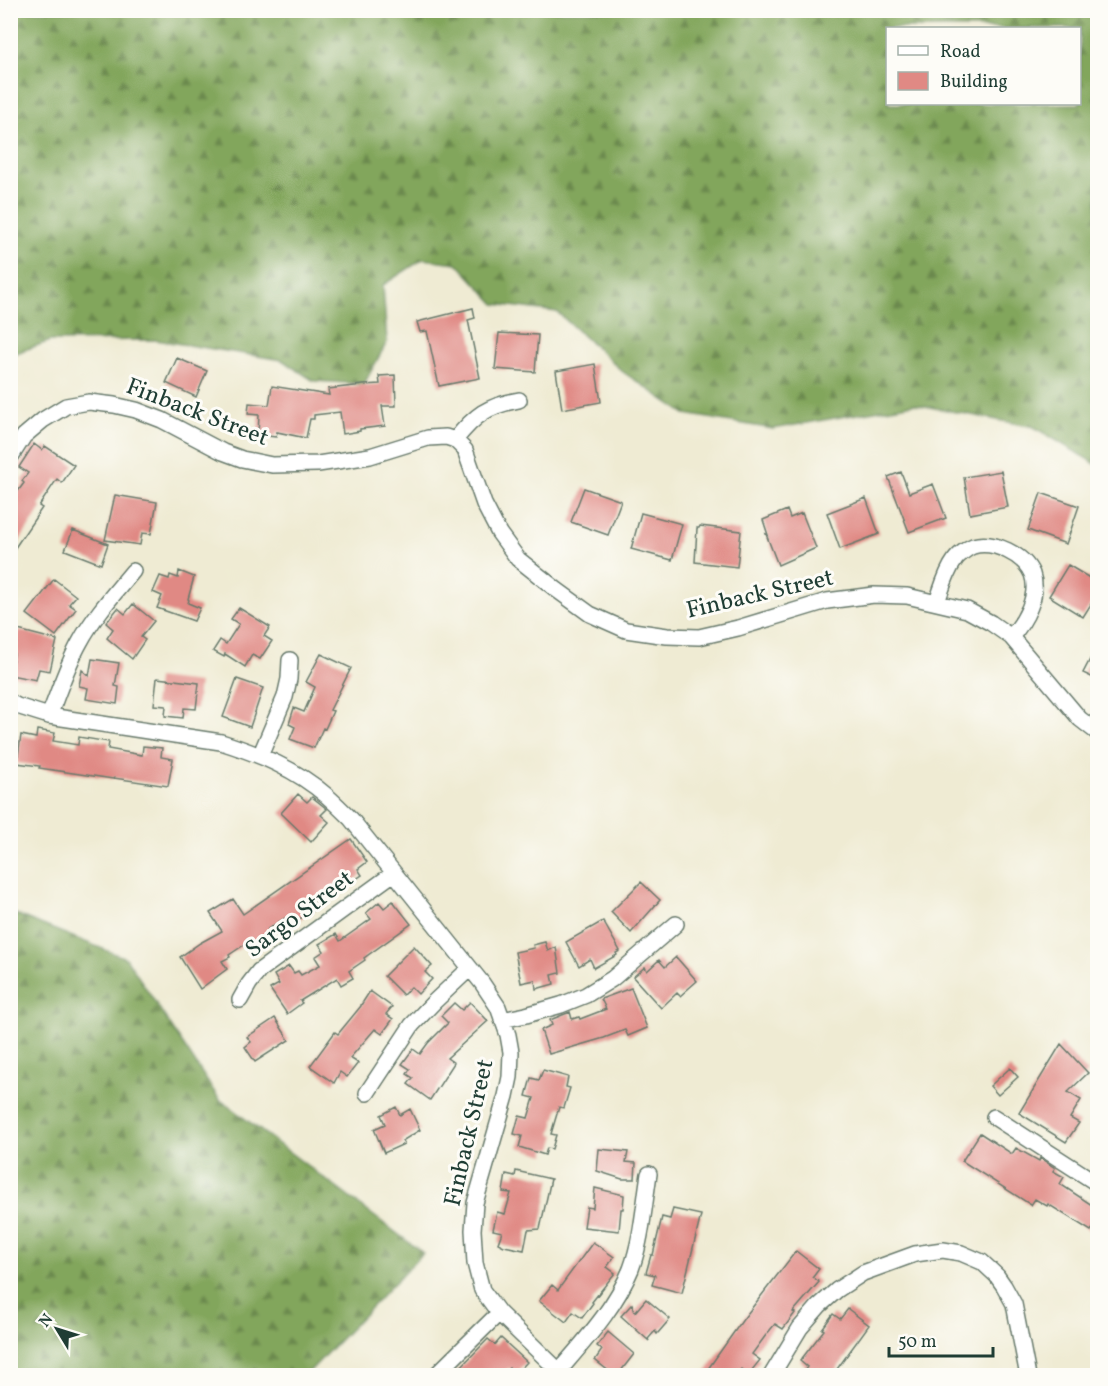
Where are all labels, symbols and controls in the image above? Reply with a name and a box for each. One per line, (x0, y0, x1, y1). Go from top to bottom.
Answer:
legend (886, 27, 1081, 105)
text: Road (940, 40, 981, 65)
text: Building (940, 70, 1008, 95)
street label: Finback Street (121, 370, 273, 456)
street label: Finback Street (683, 562, 837, 628)
street label: Sargo Street (239, 863, 361, 967)
street label: Finback Street (437, 1056, 503, 1210)
north arrow (27, 1299, 87, 1359)
text: N (35, 1309, 59, 1332)
scale bar (889, 1320, 992, 1358)
text: 50 m (898, 1330, 937, 1355)

